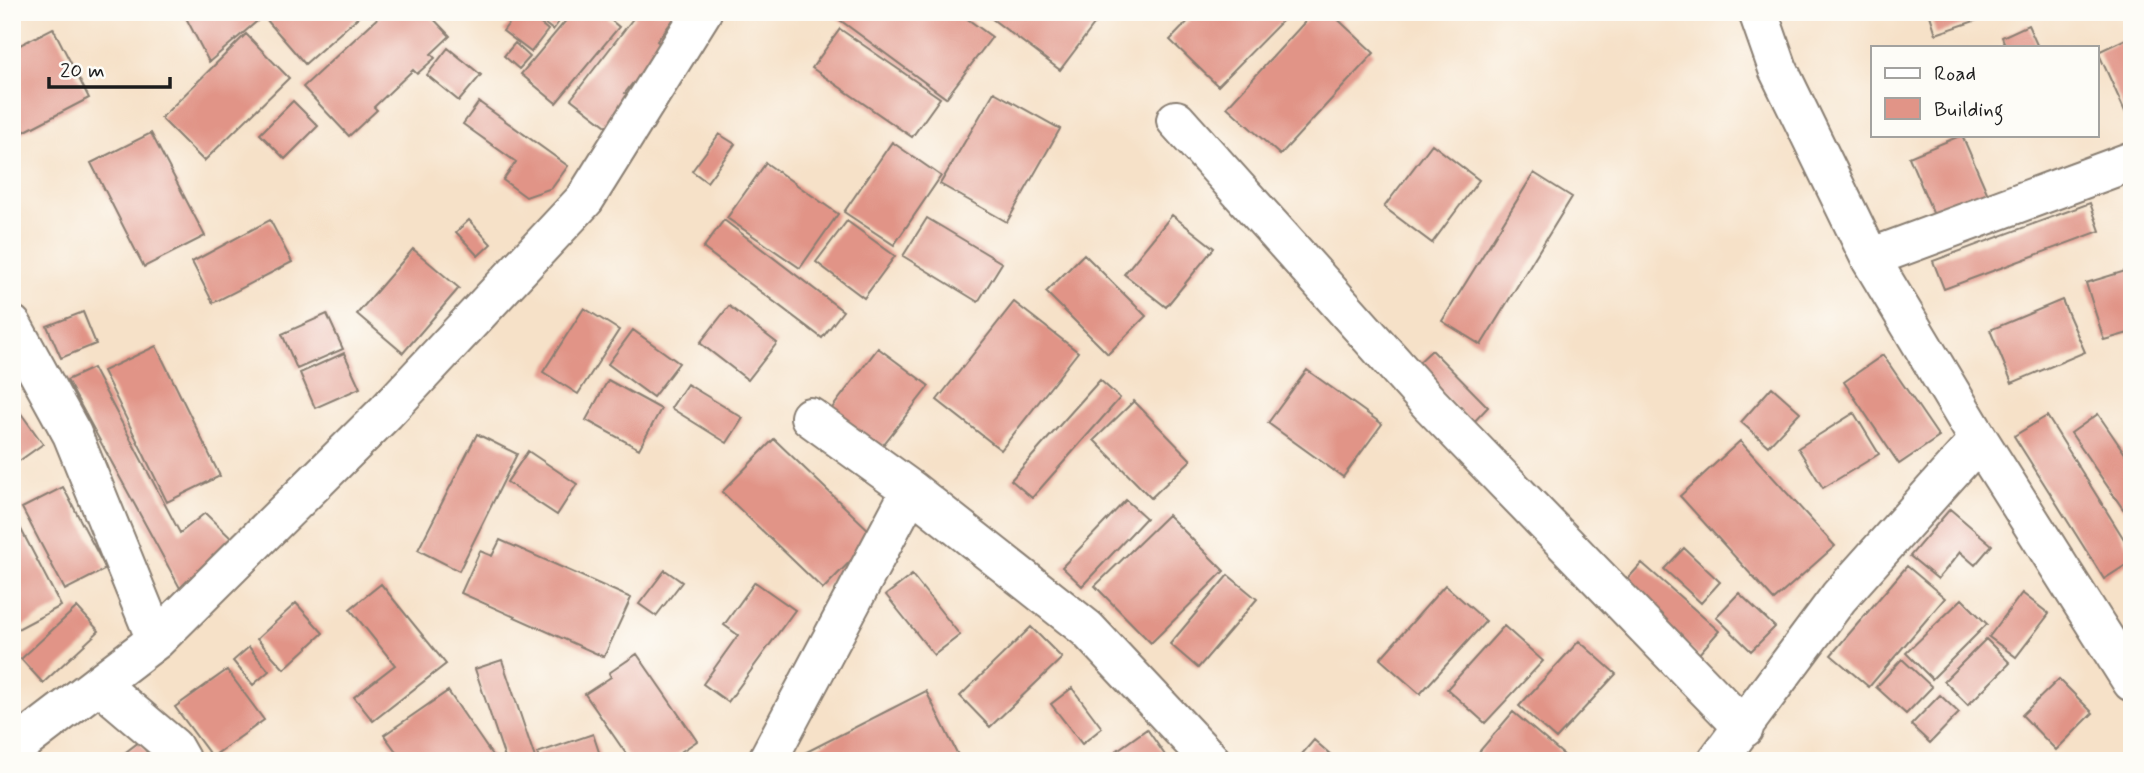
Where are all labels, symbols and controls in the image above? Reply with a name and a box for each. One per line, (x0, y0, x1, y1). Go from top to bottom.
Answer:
scale bar (49, 46, 170, 90)
legend (1871, 46, 2098, 136)
text: 20 m (60, 57, 105, 85)
text: Road (1934, 60, 1976, 88)
text: Building (1934, 96, 2004, 126)

